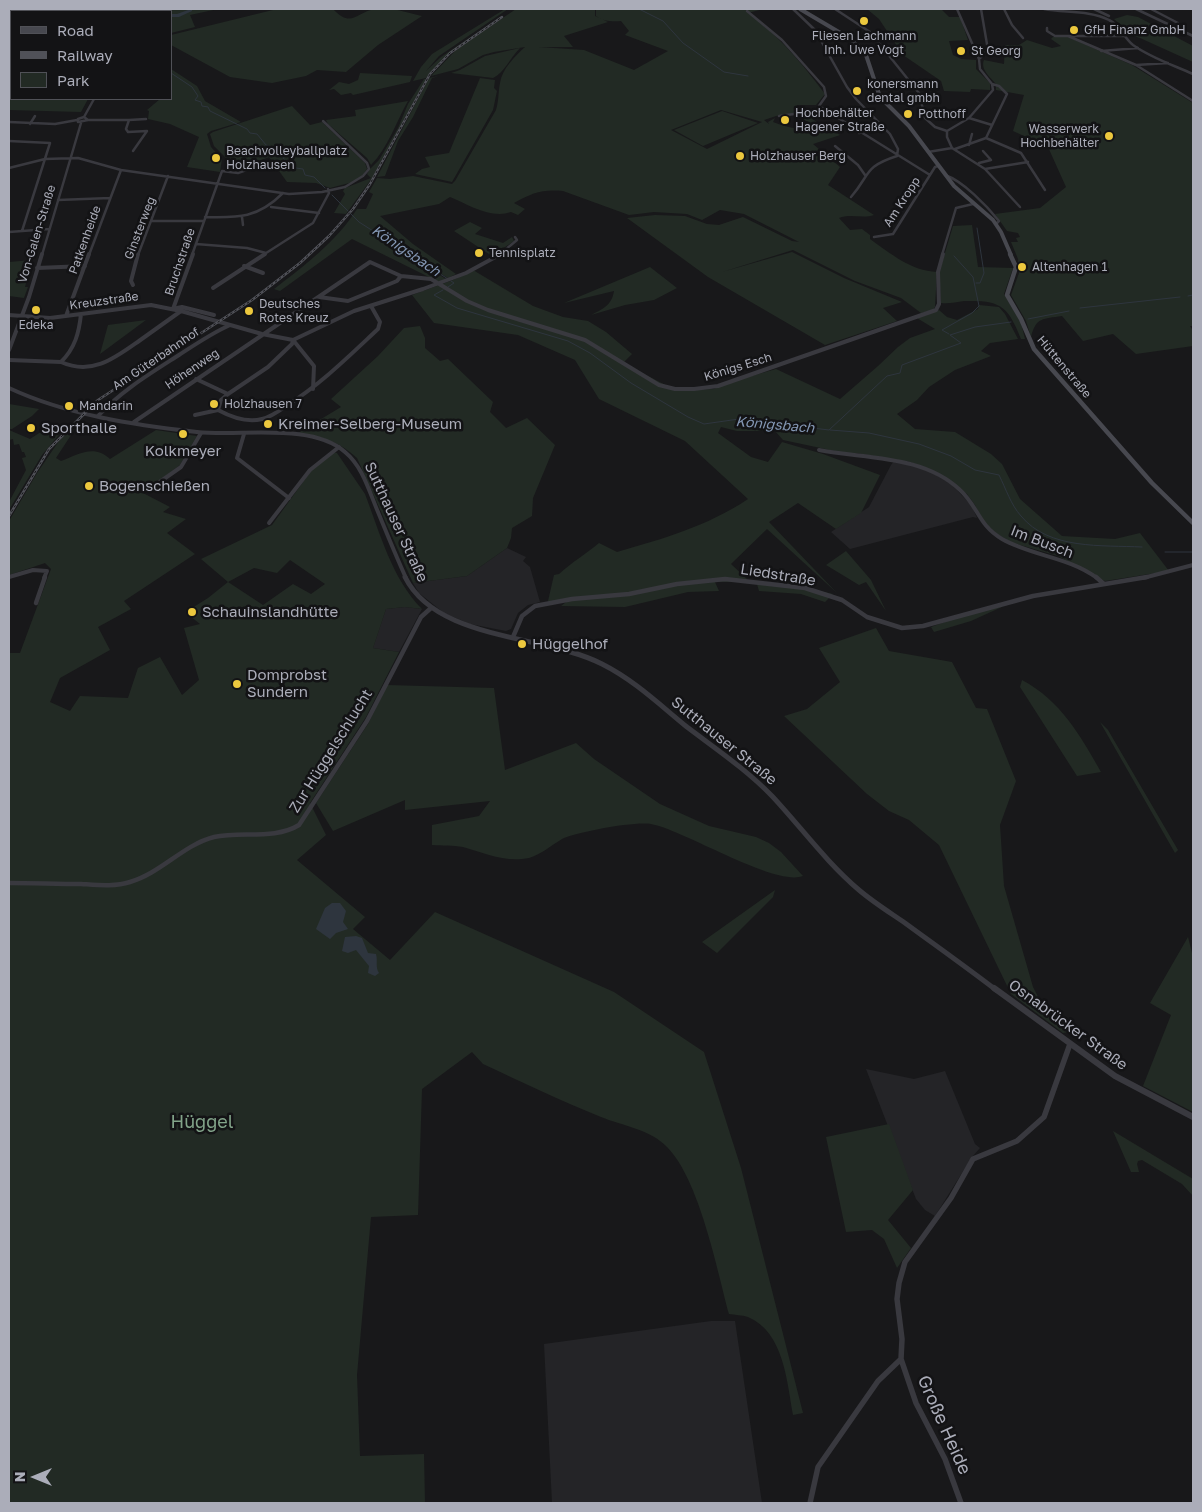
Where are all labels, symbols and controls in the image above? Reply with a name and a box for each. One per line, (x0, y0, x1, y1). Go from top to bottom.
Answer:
legend (10, 10, 172, 100)
marker: Fliesen Lachmann Inh. Uwe Vogt (858, 15, 870, 27)
text: Road (57, 21, 94, 39)
place label: GfH Finanz GmbH (1084, 23, 1186, 37)
marker: GfH Finanz GmbH (1068, 24, 1080, 36)
place label: Fliesen Lachmann Inh. Uwe Vogt (812, 29, 916, 57)
place label: St Georg (971, 44, 1021, 58)
marker: St Georg (955, 45, 967, 57)
text: Railway (57, 46, 113, 64)
text: Park (57, 71, 89, 89)
place label: konersmann dental gmbh (867, 77, 940, 105)
marker: konersmann dental gmbh (851, 85, 863, 97)
place label: Hochbehälter Hagener Straße (795, 106, 885, 134)
place label: Potthoff (918, 107, 966, 121)
marker: Potthoff (902, 108, 914, 120)
marker: Hochbehälter Hagener Straße (779, 114, 791, 126)
place label: Wasserwerk Hochbehälter (1020, 122, 1099, 150)
marker: Wasserwerk Hochbehälter (1103, 130, 1115, 142)
place label: Beachvolleyballplatz Holzhausen (226, 144, 347, 172)
place label: Holzhauser Berg (750, 149, 846, 163)
marker: Holzhauser Berg (734, 150, 746, 162)
marker: Beachvolleyballplatz Holzhausen (210, 152, 222, 164)
street label: Am Kropp (881, 174, 923, 230)
street label: Von-Galen-Straße (15, 183, 59, 285)
street label: Ginsterweg (121, 195, 159, 261)
street label: Patkenheide (66, 204, 104, 276)
water label: Königsbach (369, 222, 443, 280)
street label: Bruchstraße (162, 226, 198, 298)
place label: Tennisplatz (489, 246, 556, 260)
marker: Tennisplatz (473, 247, 485, 259)
place label: Altenhagen 1 (1032, 260, 1107, 274)
marker: Altenhagen 1 (1016, 261, 1028, 273)
street label: Kreuzstraße (69, 289, 139, 313)
place label: Deutsches Rotes Kreuz (259, 297, 329, 325)
marker: Edeka (30, 304, 42, 316)
marker: Deutsches Rotes Kreuz (243, 305, 255, 317)
place label: Edeka (19, 318, 53, 332)
street label: Am Güterbahnhof (110, 325, 202, 393)
street label: Hüttenstraße (1034, 333, 1094, 401)
street label: Höhenweg (162, 346, 222, 392)
street label: Königs Esch (702, 350, 774, 384)
place label: Holzhausen 7 (224, 397, 302, 411)
marker: Holzhausen 7 (208, 398, 220, 410)
place label: Mandarin (79, 399, 133, 413)
marker: Mandarin (63, 400, 75, 412)
water label: Königsbach (735, 413, 815, 437)
place label: Kreimer-Selberg-Museum (278, 415, 462, 433)
marker: Kreimer-Selberg-Museum (262, 418, 274, 430)
place label: Sporthalle (41, 419, 117, 437)
marker: Sporthalle (25, 422, 37, 434)
marker: Kolkmeyer (177, 428, 189, 440)
place label: Kolkmeyer (145, 442, 221, 460)
street label: Sutthauser Straße (360, 459, 432, 585)
place label: Bogenschießen (99, 477, 210, 495)
marker: Bogenschießen (83, 480, 95, 492)
street label: Im Busch (1008, 522, 1076, 562)
street label: Liedstraße (739, 560, 817, 590)
place label: Schauinslandhütte (202, 603, 338, 621)
marker: Schauinslandhütte (186, 606, 198, 618)
place label: Hüggelhof (532, 635, 608, 653)
marker: Hüggelhof (516, 638, 528, 650)
place label: Domprobst Sundern (247, 666, 327, 701)
marker: Domprobst Sundern (231, 678, 243, 690)
street label: Zur Hüggelschlucht (286, 686, 376, 816)
street label: Sutthauser Straße (668, 693, 780, 789)
street label: Osnabrücker Straße (1005, 976, 1131, 1074)
park label: Hüggel (171, 1111, 233, 1133)
street label: Große Heide (913, 1372, 975, 1478)
north arrow (10, 1452, 60, 1502)
text: N (11, 1472, 28, 1482)

